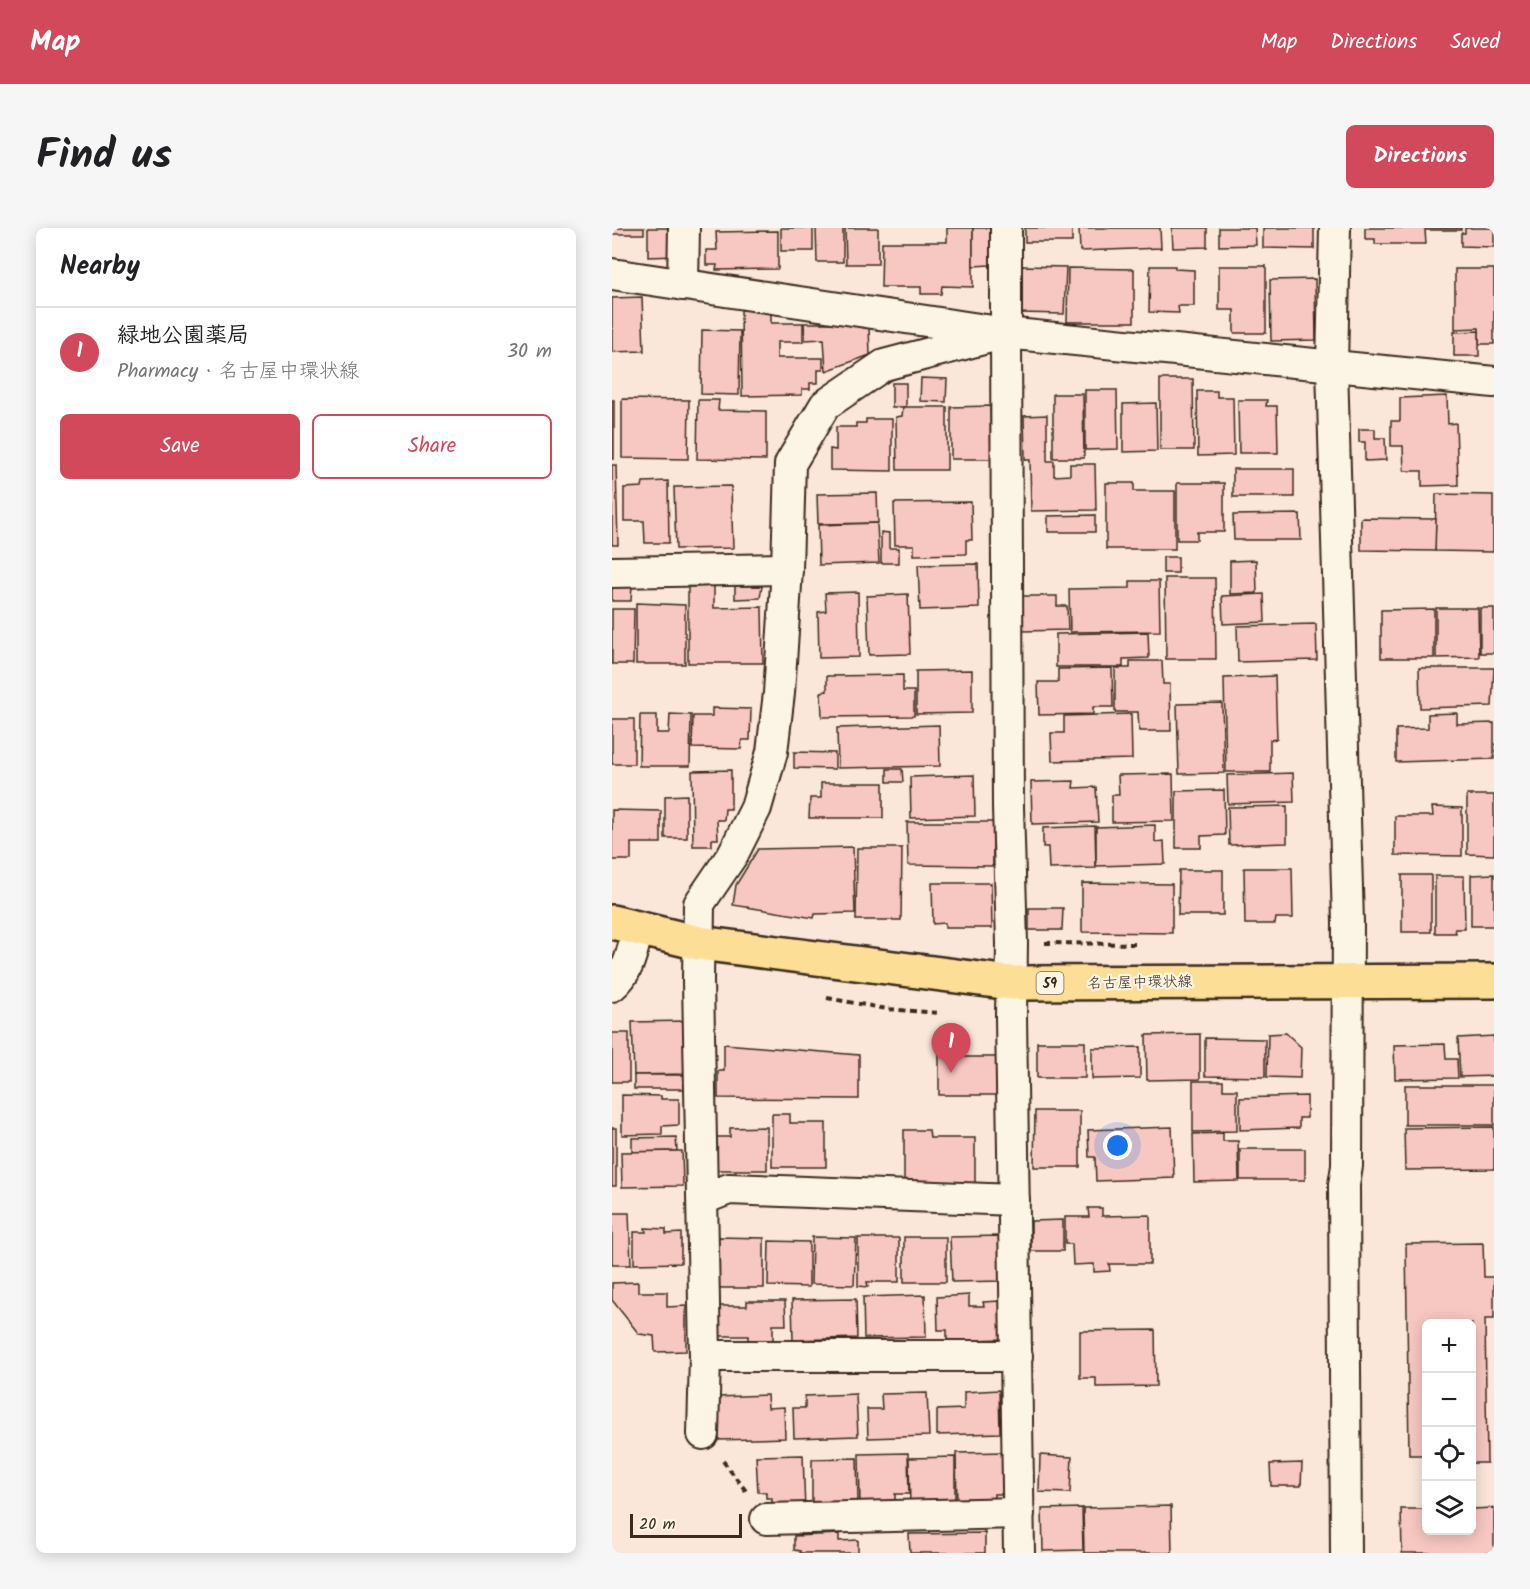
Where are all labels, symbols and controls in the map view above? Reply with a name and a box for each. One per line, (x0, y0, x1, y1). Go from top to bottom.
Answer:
text: Map (30, 20, 81, 65)
text: Map (1261, 26, 1297, 59)
text: Directions (1330, 26, 1417, 59)
text: Saved (1450, 26, 1500, 59)
text: Find us (36, 123, 172, 190)
button: Directions (1346, 125, 1494, 188)
text: Nearby (60, 246, 140, 288)
text: 緑地公園薬局 (117, 319, 249, 354)
text: 1 (76, 336, 83, 368)
text: 30 m (507, 336, 552, 368)
text: Pharmacy · 名古屋中環状線 (117, 356, 359, 388)
button: Save (60, 414, 300, 479)
button: Share (312, 414, 552, 479)
street label: 名古屋中環状線 (1087, 970, 1193, 996)
road number: 59 (1036, 972, 1064, 994)
pin: 1 (932, 1024, 970, 1073)
your location (1103, 1131, 1132, 1160)
map controls (1422, 1319, 1476, 1535)
button: + (1422, 1319, 1476, 1373)
button: − (1422, 1373, 1476, 1427)
button: locate (1422, 1427, 1476, 1481)
button: layers (1422, 1481, 1476, 1535)
scale bar (630, 1511, 742, 1538)
text: 20 m (639, 1512, 675, 1537)

